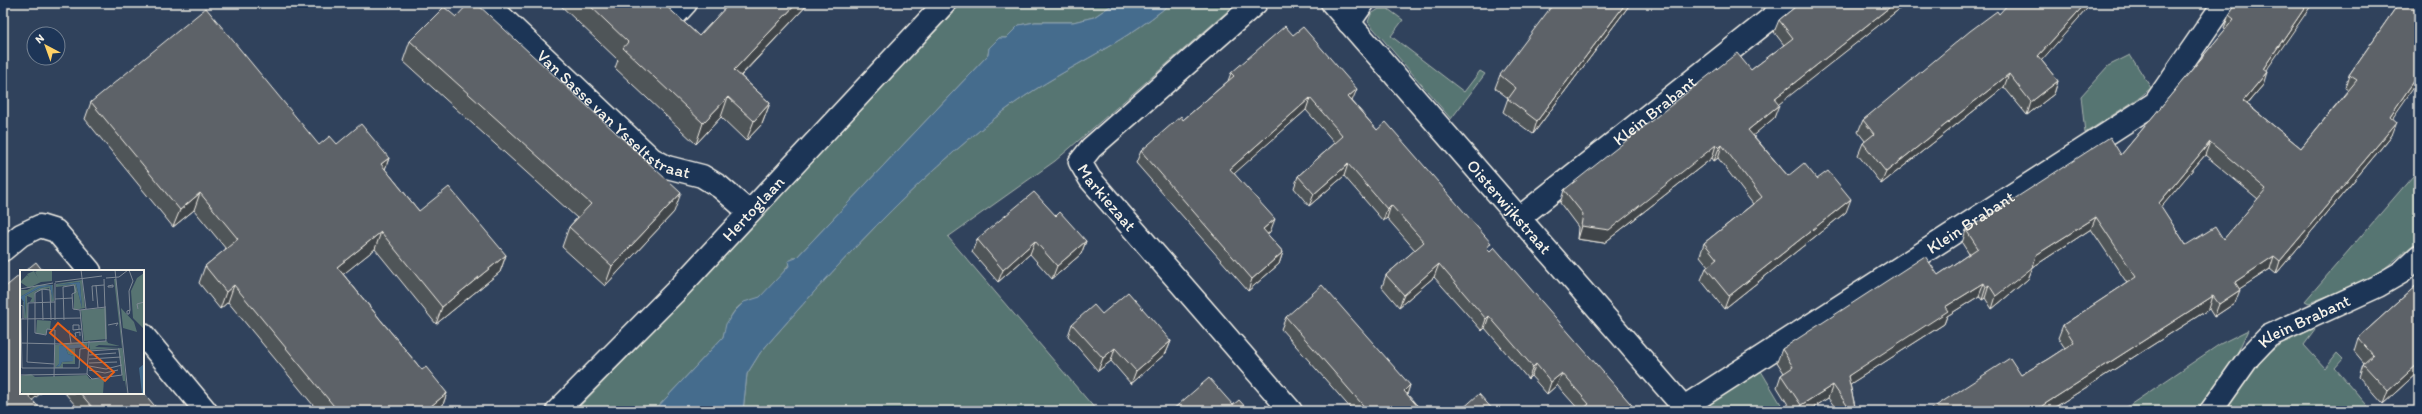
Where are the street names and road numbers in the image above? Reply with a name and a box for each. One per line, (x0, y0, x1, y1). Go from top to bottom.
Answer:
street label: Van Sasse van Ysseltstraat (533, 45, 692, 183)
street label: Klein Brabant (1609, 71, 1700, 150)
street label: Oisterwijkstraat (1463, 155, 1556, 258)
street label: Markiezaat (1073, 160, 1141, 235)
street label: Hertoglaan (718, 172, 788, 245)
street label: Klein Brabant (1923, 186, 2018, 258)
street label: Klein Brabant (2253, 290, 2353, 352)

